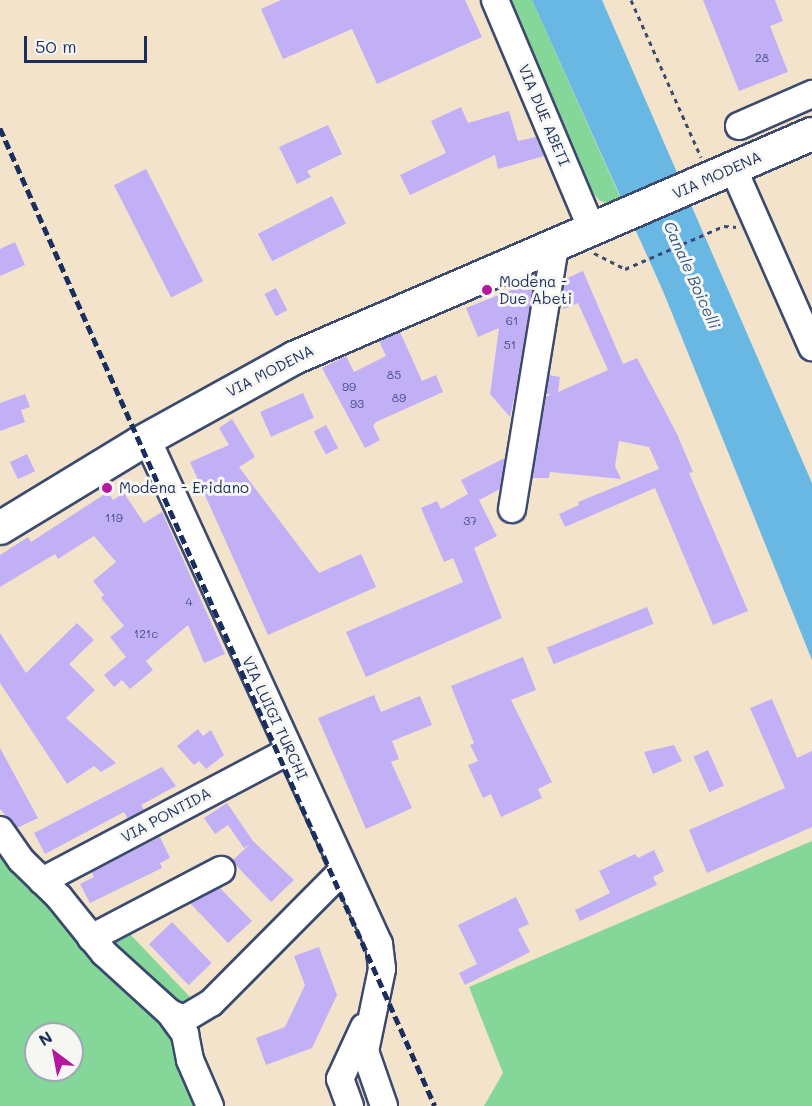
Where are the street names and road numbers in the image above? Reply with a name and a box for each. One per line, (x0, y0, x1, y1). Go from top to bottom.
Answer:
street label: VIA DUE ABETI (515, 62, 573, 168)
street label: VIA MODENA (670, 147, 764, 203)
street label: VIA MODENA (223, 341, 317, 401)
street label: VIA LUIGI TURCHI (238, 653, 312, 783)
street label: VIA PONTIDA (118, 784, 214, 846)

